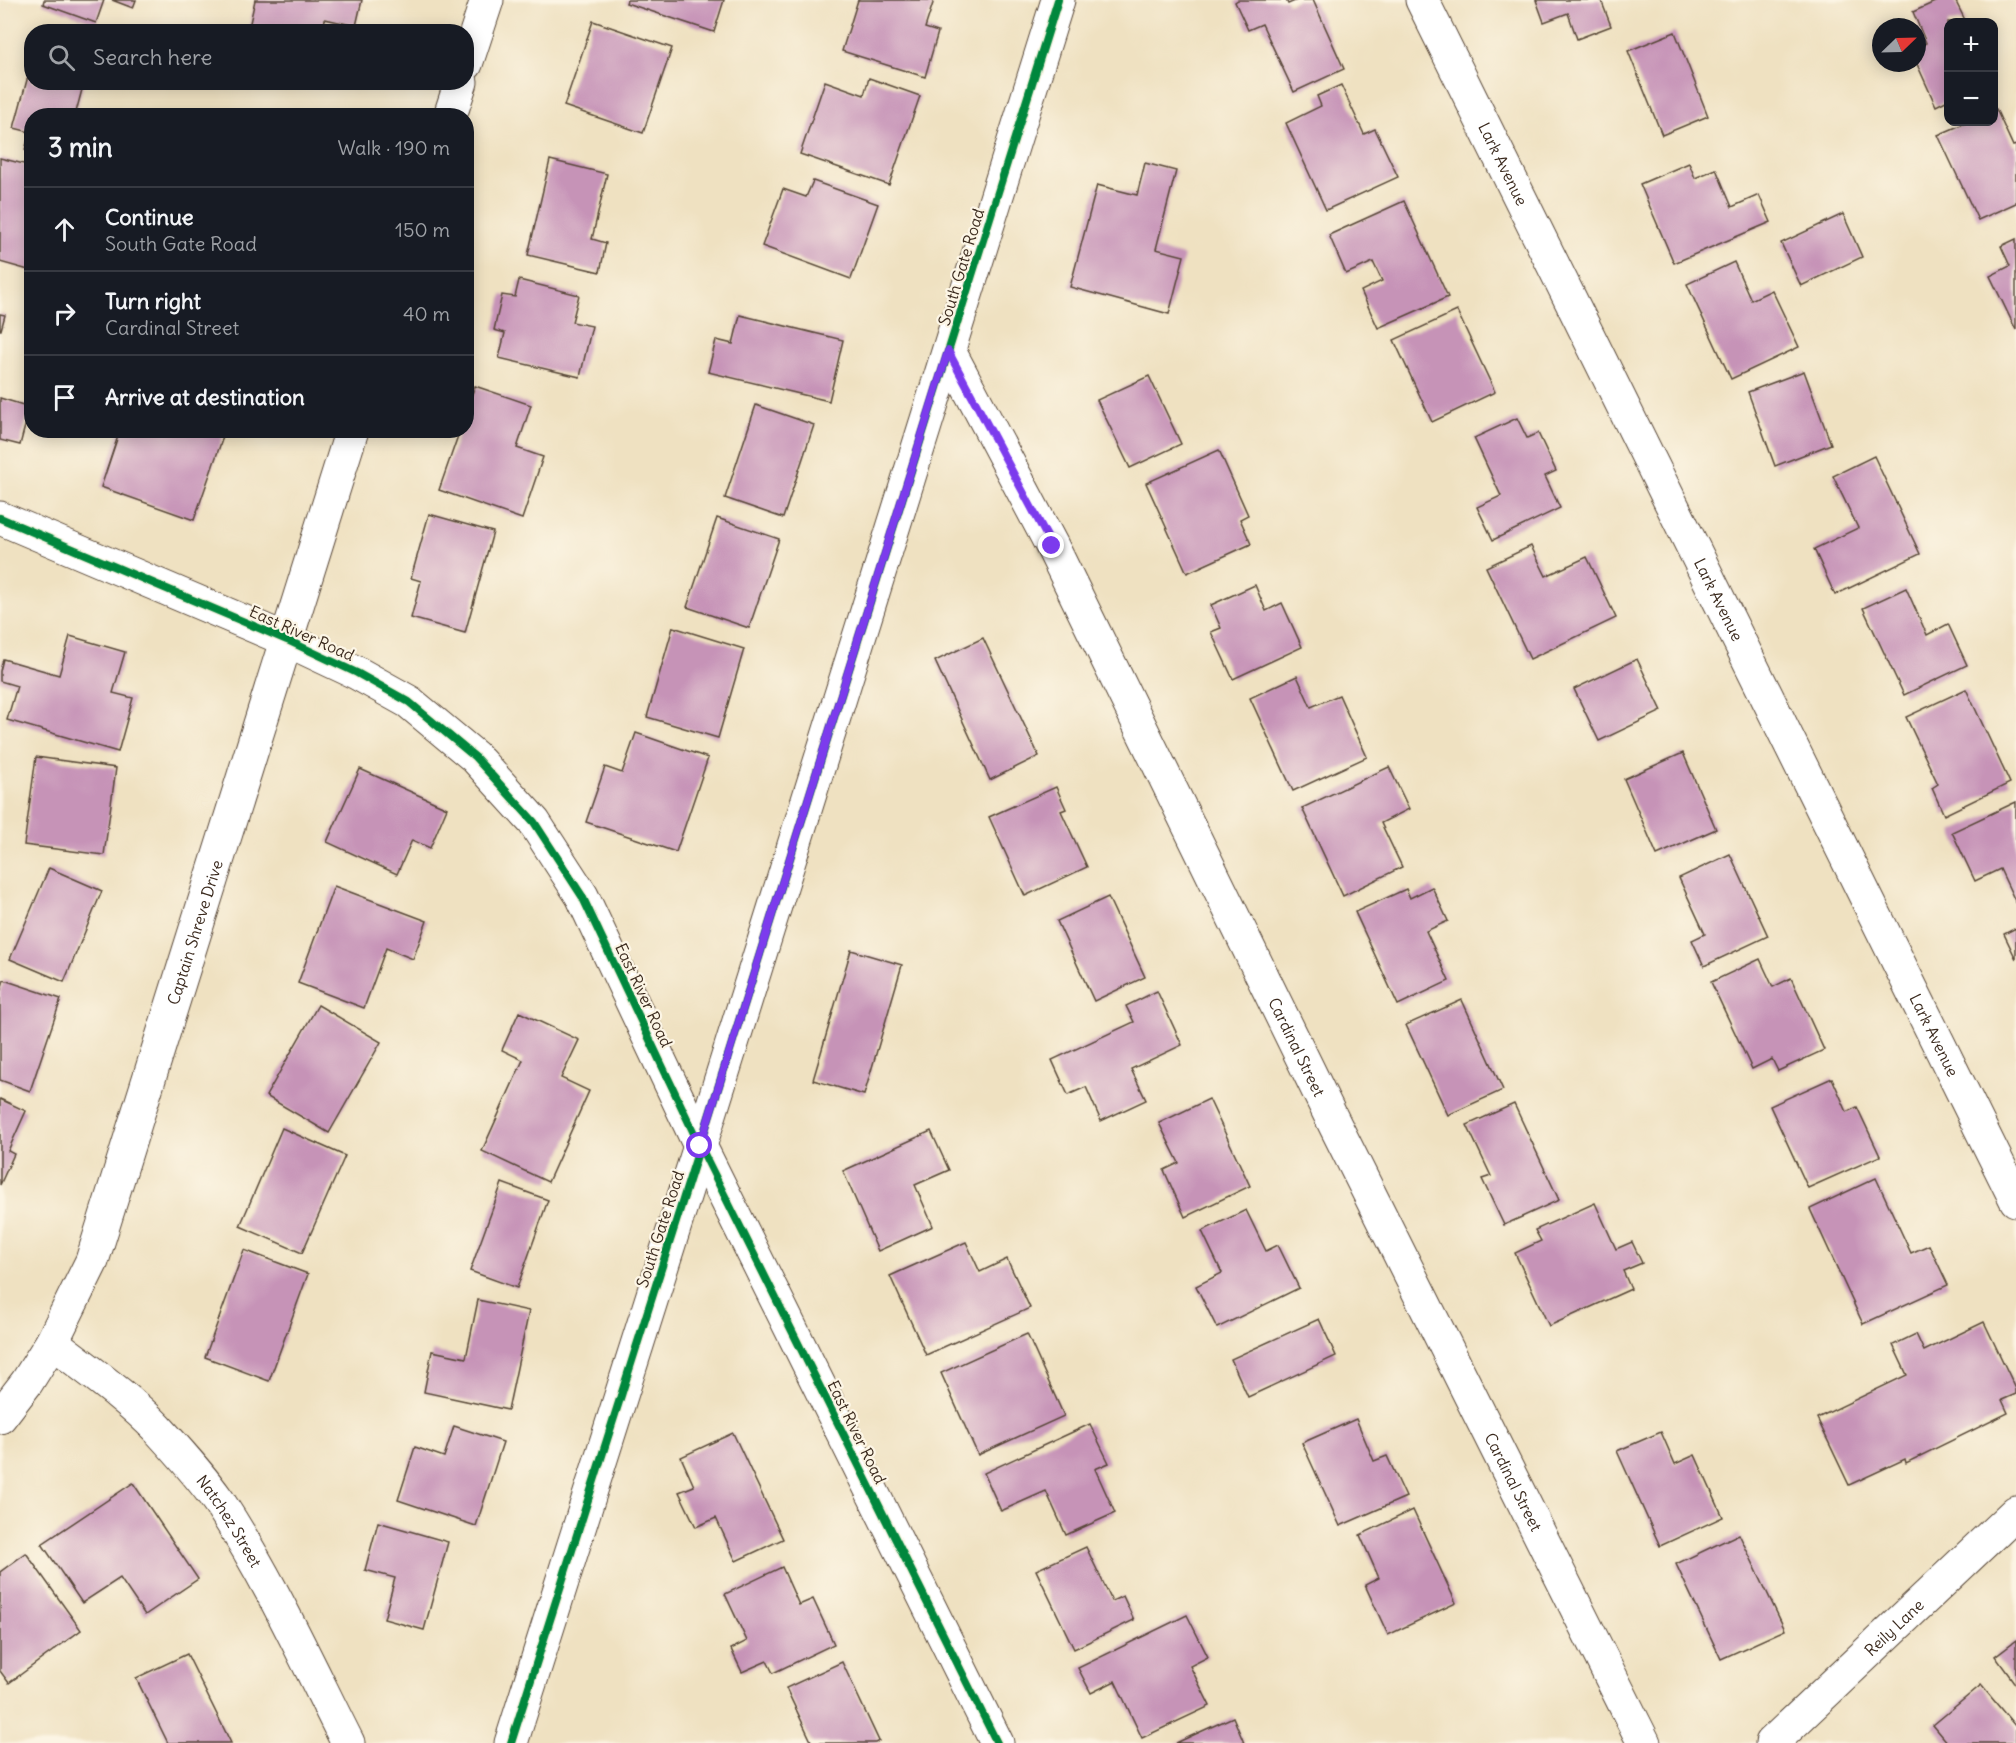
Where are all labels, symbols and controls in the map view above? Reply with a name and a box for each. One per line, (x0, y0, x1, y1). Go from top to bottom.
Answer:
north arrow (1872, 18, 1926, 72)
map controls (1944, 18, 1998, 126)
button: + (1944, 18, 1998, 72)
search box (24, 24, 474, 90)
icon: search (45, 41, 78, 74)
text: Search here (93, 43, 212, 71)
button: − (1944, 72, 1998, 126)
street label: Lark Avenue (1474, 119, 1532, 209)
text: 3 min (48, 131, 113, 164)
text: Walk · 190 m (338, 135, 450, 160)
text: Continue (105, 203, 194, 231)
street label: South Gate Road (934, 206, 988, 328)
icon: ahead (48, 213, 81, 246)
text: 150 m (395, 217, 450, 242)
text: South Gate Road (105, 231, 257, 256)
text: Turn right (105, 287, 201, 315)
icon: right (48, 297, 81, 330)
text: 40 m (403, 301, 450, 326)
text: Cardinal Street (105, 315, 239, 340)
icon: arrive (48, 381, 81, 414)
text: Arrive at destination (105, 383, 305, 411)
route end (1038, 532, 1064, 558)
street label: Lark Avenue (1690, 555, 1748, 644)
street label: East River Road (246, 601, 358, 665)
street label: Captain Shreve Drive (163, 858, 227, 1007)
street label: East River Road (611, 940, 677, 1050)
street label: Lark Avenue (1905, 990, 1963, 1080)
street label: Cardinal Street (1264, 994, 1330, 1100)
route start (686, 1132, 712, 1158)
street label: South Gate Road (632, 1168, 688, 1290)
street label: East River Road (823, 1377, 891, 1487)
street label: Cardinal Street (1480, 1429, 1547, 1535)
street label: Natchez Street (192, 1471, 266, 1571)
street label: Reily Lane (1860, 1595, 1928, 1660)

